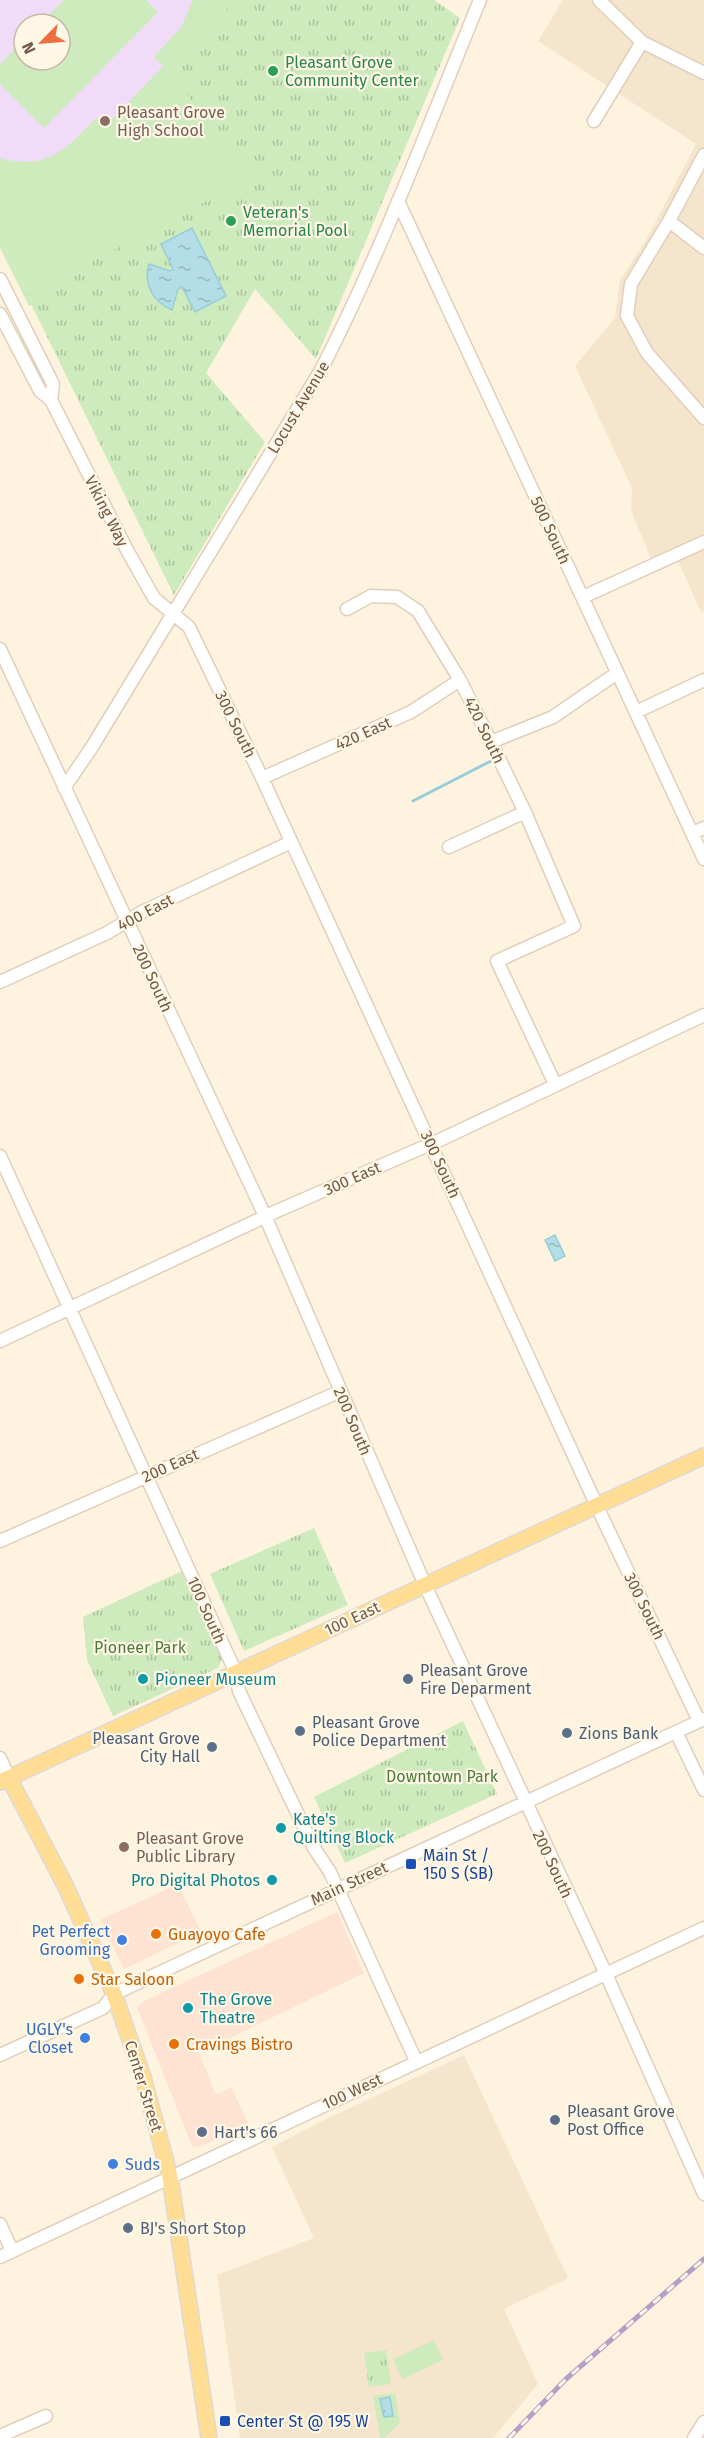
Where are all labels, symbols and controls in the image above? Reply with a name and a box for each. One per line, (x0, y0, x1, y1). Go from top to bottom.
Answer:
north arrow (12, 12, 72, 72)
text: N (18, 39, 40, 57)
place label: Pleasant Grove Community Center (285, 53, 419, 90)
marker: Pleasant Grove Community Center (266, 64, 280, 78)
place label: Pleasant Grove High School (117, 103, 225, 140)
marker: Pleasant Grove High School (98, 114, 112, 128)
place label: Veteran's Memorial Pool (243, 203, 348, 240)
marker: Veteran's Memorial Pool (224, 214, 238, 228)
street label: Locust Avenue (263, 358, 333, 457)
street label: Viking Way (81, 473, 133, 550)
street label: 500 South (527, 493, 575, 567)
street label: 300 South (211, 687, 260, 761)
street label: 420 South (460, 694, 509, 767)
street label: 420 East (332, 713, 394, 754)
street label: 400 East (114, 890, 177, 935)
street label: 200 South (129, 941, 176, 1015)
street label: 300 South (417, 1127, 464, 1201)
street label: 300 East (321, 1157, 384, 1199)
street label: 200 South (330, 1384, 375, 1458)
street label: 200 East (139, 1444, 202, 1486)
street label: 300 South (620, 1569, 669, 1643)
street label: 100 South (183, 1574, 230, 1647)
street label: 100 East (321, 1597, 383, 1640)
park label: Pioneer Park (94, 1638, 187, 1657)
place label: Pleasant Grove Fire Deparment (420, 1661, 532, 1698)
place label: Pioneer Museum (155, 1670, 276, 1689)
marker: Pioneer Museum (136, 1672, 150, 1686)
marker: Pleasant Grove Fire Deparment (401, 1672, 415, 1686)
place label: Pleasant Grove Police Department (312, 1713, 446, 1750)
marker: Pleasant Grove Police Department (293, 1724, 307, 1738)
place label: Zions Bank (579, 1724, 659, 1743)
marker: Zions Bank (560, 1726, 574, 1740)
place label: Pleasant Grove City Hall (92, 1729, 200, 1766)
marker: Pleasant Grove City Hall (205, 1740, 219, 1754)
park label: Downtown Park (386, 1767, 499, 1786)
place label: Kate's Quilting Block (293, 1810, 395, 1847)
marker: Kate's Quilting Block (274, 1821, 288, 1835)
street label: 200 South (529, 1827, 576, 1901)
place label: Pleasant Grove Public Library (136, 1829, 244, 1866)
marker: Pleasant Grove Public Library (117, 1840, 131, 1854)
place label: Main St / 150 S (SB) (423, 1846, 493, 1883)
street label: Main Street (308, 1857, 391, 1910)
marker: Main St / 150 S (SB) (404, 1857, 418, 1871)
place label: Pro Digital Photos (131, 1871, 260, 1890)
marker: Pro Digital Photos (265, 1873, 279, 1887)
place label: Pet Perfect Grooming (31, 1922, 111, 1959)
place label: Guayoyo Cafe (168, 1925, 266, 1944)
marker: Guayoyo Cafe (149, 1927, 163, 1941)
marker: Pet Perfect Grooming (115, 1933, 129, 1947)
place label: Star Saloon (91, 1970, 174, 1989)
marker: Star Saloon (72, 1972, 86, 1986)
place label: The Grove Theatre (200, 1990, 272, 2027)
marker: The Grove Theatre (181, 2001, 195, 2015)
place label: UGLY's Closet (26, 2020, 73, 2057)
marker: UGLY's Closet (78, 2031, 92, 2045)
place label: Cravings Bistro (186, 2035, 293, 2054)
marker: Cravings Bistro (167, 2037, 181, 2051)
street label: Center Street (121, 2038, 167, 2134)
street label: 100 West (319, 2069, 385, 2114)
place label: Pleasant Grove Post Office (567, 2102, 675, 2139)
marker: Pleasant Grove Post Office (548, 2113, 562, 2127)
place label: Hart's 66 (214, 2123, 277, 2142)
marker: Hart's 66 (195, 2125, 209, 2139)
place label: Suds (125, 2155, 160, 2174)
marker: Suds (106, 2157, 120, 2171)
place label: BJ's Short Stop (140, 2219, 246, 2238)
marker: BJ's Short Stop (121, 2221, 135, 2235)
place label: Center St @ 195 W (237, 2412, 369, 2431)
marker: Center St @ 195 W (218, 2414, 232, 2428)

